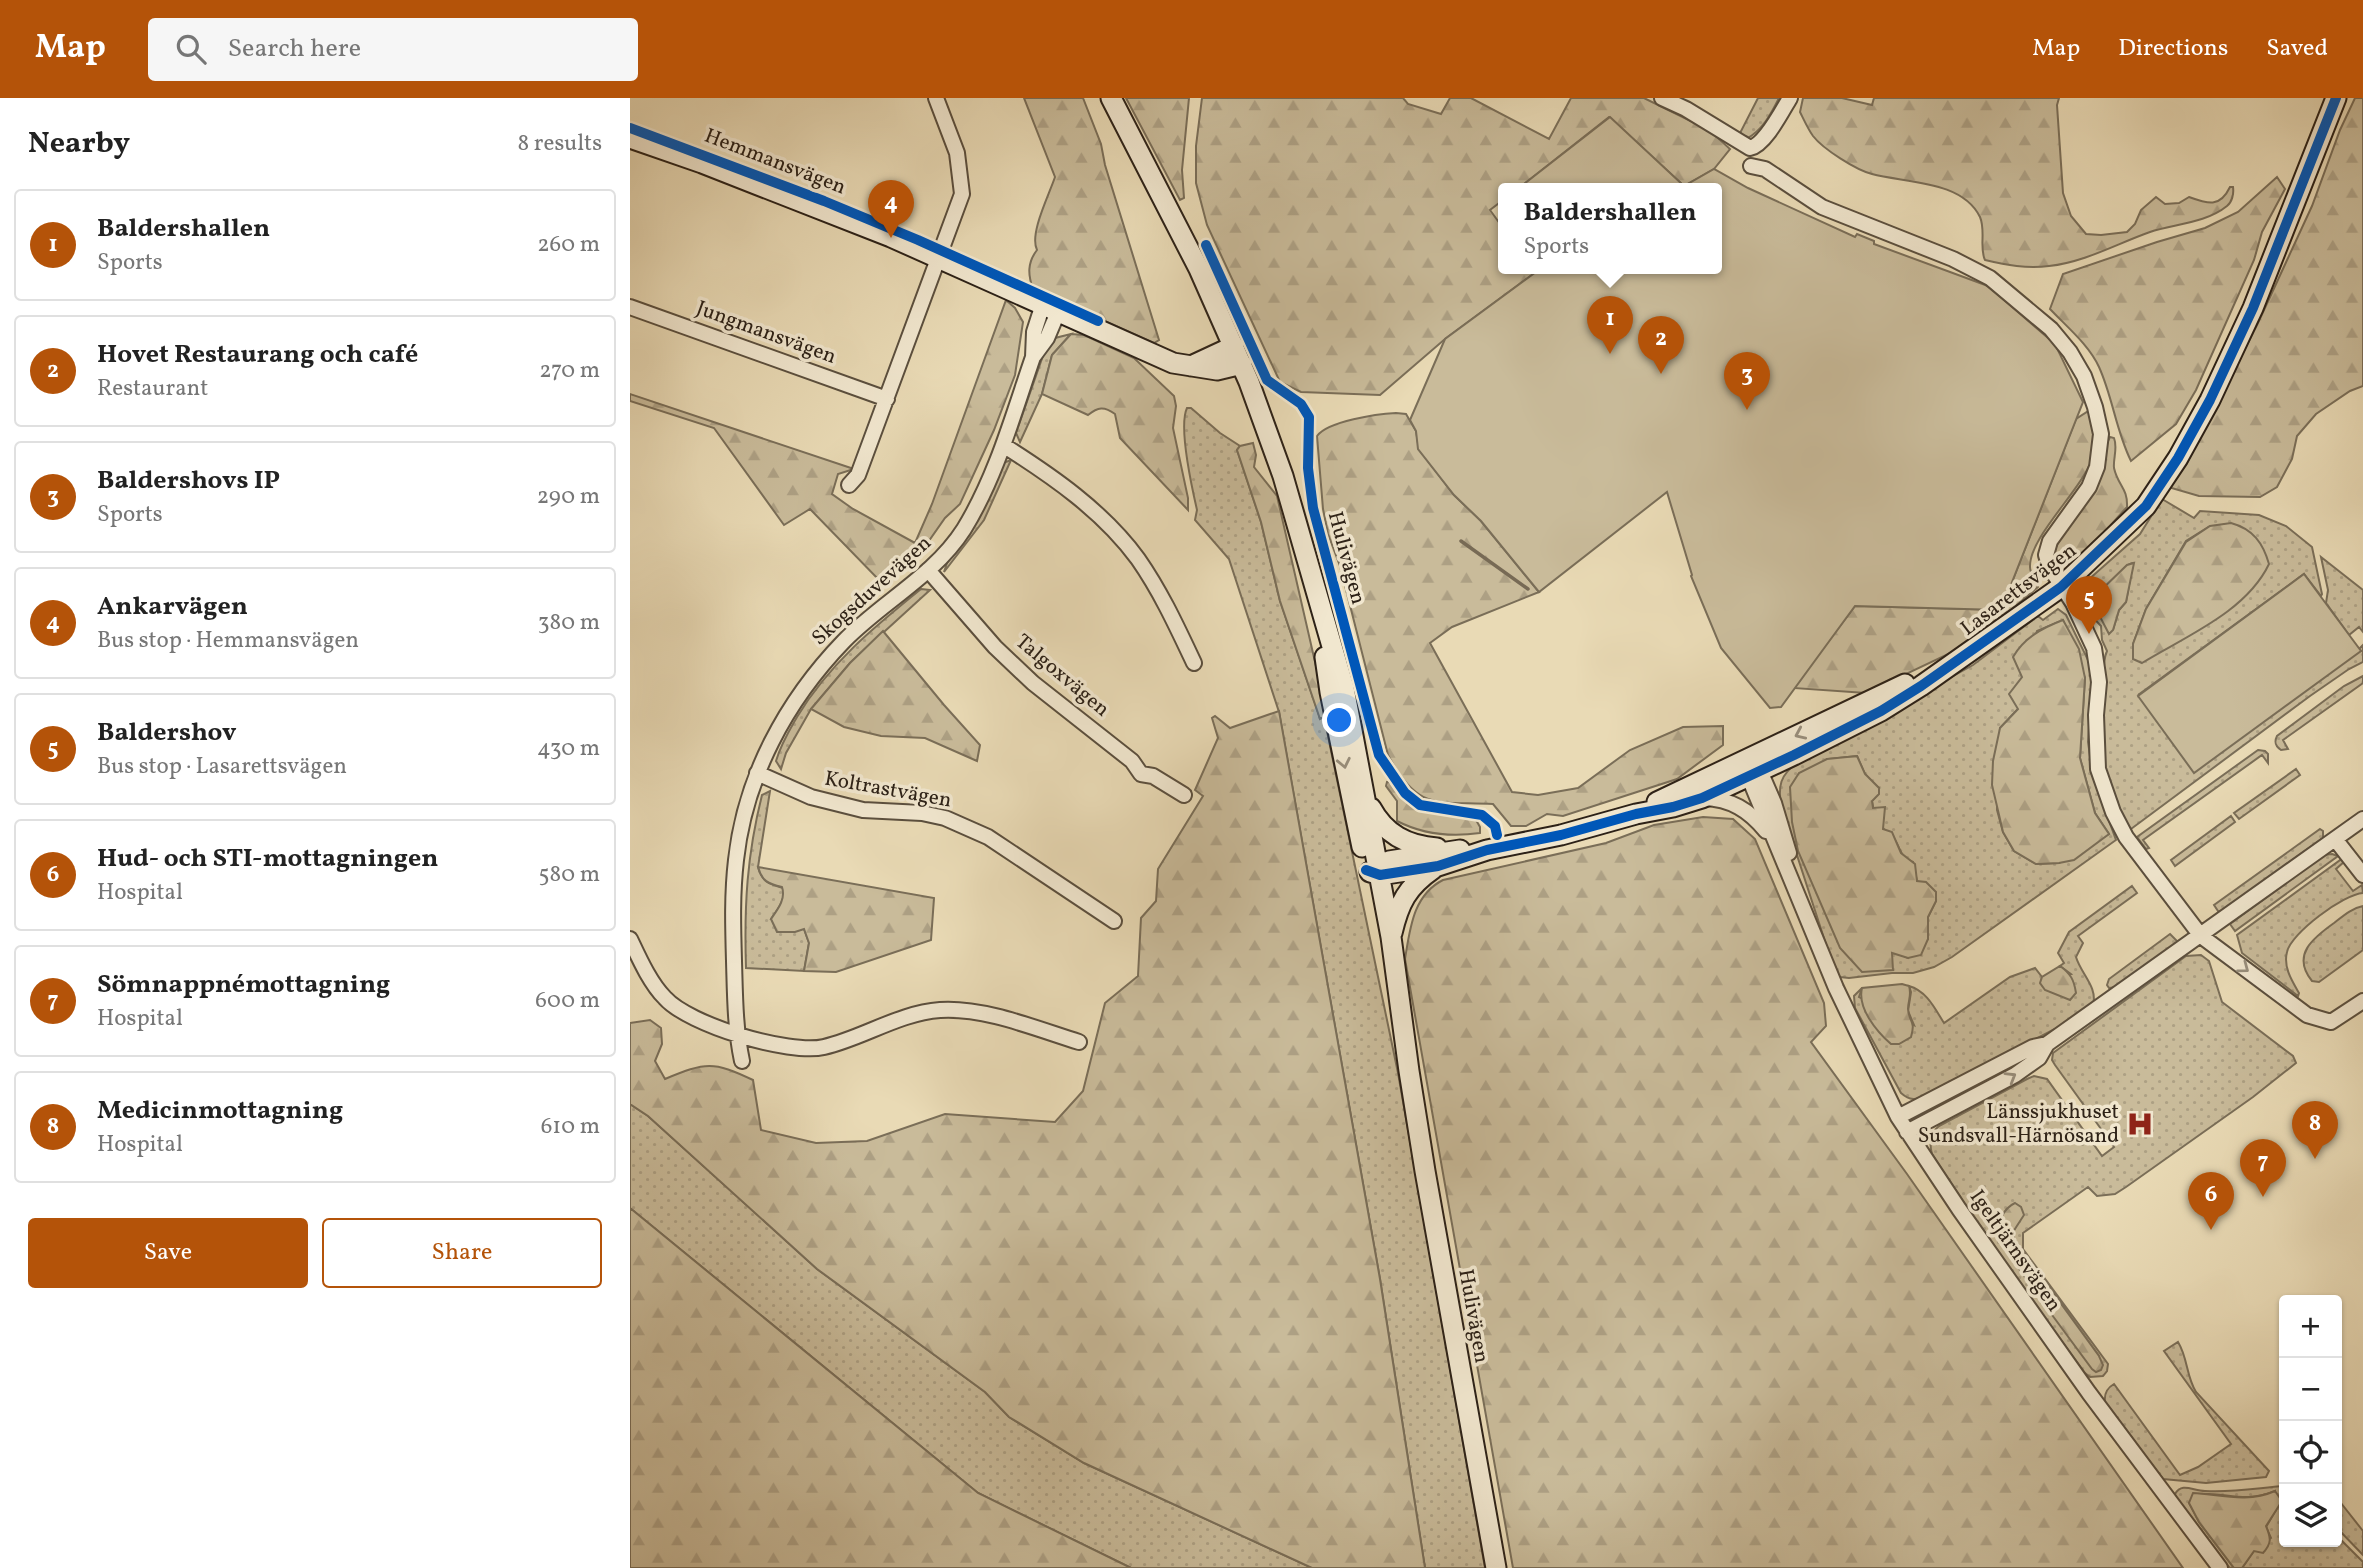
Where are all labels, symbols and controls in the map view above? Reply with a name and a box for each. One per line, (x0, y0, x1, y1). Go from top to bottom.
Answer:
search box (148, 18, 638, 81)
text: Map (35, 26, 106, 72)
icon: search (172, 30, 210, 68)
text: Search here (228, 31, 361, 67)
text: Map (2032, 32, 2080, 66)
text: Directions (2118, 32, 2228, 66)
text: Saved (2266, 32, 2328, 66)
street label: Hemmansvägen (700, 122, 850, 202)
text: Nearby (28, 123, 130, 165)
text: 8 results (518, 128, 602, 160)
pin: 4 (868, 180, 914, 238)
popup (1498, 183, 1722, 274)
text: Baldershallen (1523, 195, 1697, 231)
text: Baldershallen (97, 211, 270, 247)
text: 1 (48, 229, 58, 261)
text: 260 m (537, 229, 600, 261)
text: Sports (1523, 231, 1589, 263)
text: Sports (97, 247, 163, 279)
street label: Jungmansvägen (692, 294, 840, 372)
pin: 1 (1587, 296, 1633, 354)
pin: 2 (1638, 316, 1684, 374)
text: Hovet Restaurang och café (97, 337, 418, 373)
pin: 3 (1724, 352, 1770, 410)
text: 2 (47, 355, 59, 387)
text: 270 m (539, 355, 600, 387)
text: Restaurant (97, 373, 208, 405)
text: Baldershovs IP (97, 463, 280, 499)
text: 3 (47, 481, 59, 513)
text: 290 m (537, 481, 600, 513)
text: Sports (97, 499, 163, 531)
street label: Hulivägen (1320, 508, 1372, 608)
street label: Skogsduvevägen (806, 529, 938, 653)
street label: Lasarettsvägen (1955, 537, 2083, 643)
pin: 5 (2066, 576, 2112, 634)
text: Ankarvägen (97, 589, 248, 625)
text: 4 (46, 607, 60, 639)
text: 380 m (538, 607, 600, 639)
text: Bus stop · Hemmansvägen (97, 625, 359, 657)
street label: Talgoxvägen (1009, 628, 1115, 724)
your location (1322, 703, 1356, 737)
text: Baldershov (97, 715, 236, 751)
one-way arrow (1795, 726, 1807, 740)
text: 5 (47, 733, 59, 765)
text: 430 m (537, 733, 600, 765)
text: Bus stop · Lasarettsvägen (97, 751, 347, 783)
one-way arrow (1336, 757, 1351, 769)
street label: Koltrastvägen (822, 765, 954, 815)
text: Hud- och STI-mottagningen (97, 841, 438, 877)
text: 6 (47, 859, 59, 891)
text: 580 m (538, 859, 600, 891)
text: Hospital (97, 877, 183, 909)
one-way arrow (2236, 960, 2249, 973)
text: Sömnappnémottagning (97, 967, 390, 1003)
text: 7 (48, 985, 59, 1017)
text: 600 m (535, 985, 600, 1017)
text: Hospital (97, 1003, 183, 1035)
one-way arrow (2003, 1072, 2016, 1085)
text: Medicinmottagning (97, 1093, 343, 1129)
place label: Länssjukhuset Sundsvall-Härnösand (1918, 1098, 2119, 1151)
pin: 8 (2292, 1101, 2338, 1159)
hospital icon: Länssjukhuset Sundsvall-Härnösand (2125, 1109, 2155, 1139)
text: 8 (47, 1111, 59, 1143)
text: 610 m (541, 1111, 600, 1143)
text: Hospital (97, 1129, 183, 1161)
pin: 7 (2240, 1139, 2286, 1197)
pin: 6 (2188, 1172, 2234, 1230)
street label: Igeltjärnsvägen (1962, 1184, 2068, 1318)
button: Save (28, 1218, 308, 1288)
button: Share (322, 1218, 602, 1288)
street label: Hulivägen (1450, 1267, 1496, 1365)
map controls (2279, 1295, 2342, 1547)
button: + (2279, 1295, 2342, 1358)
button: − (2279, 1358, 2342, 1421)
button: locate (2279, 1421, 2342, 1484)
button: layers (2279, 1484, 2342, 1547)

